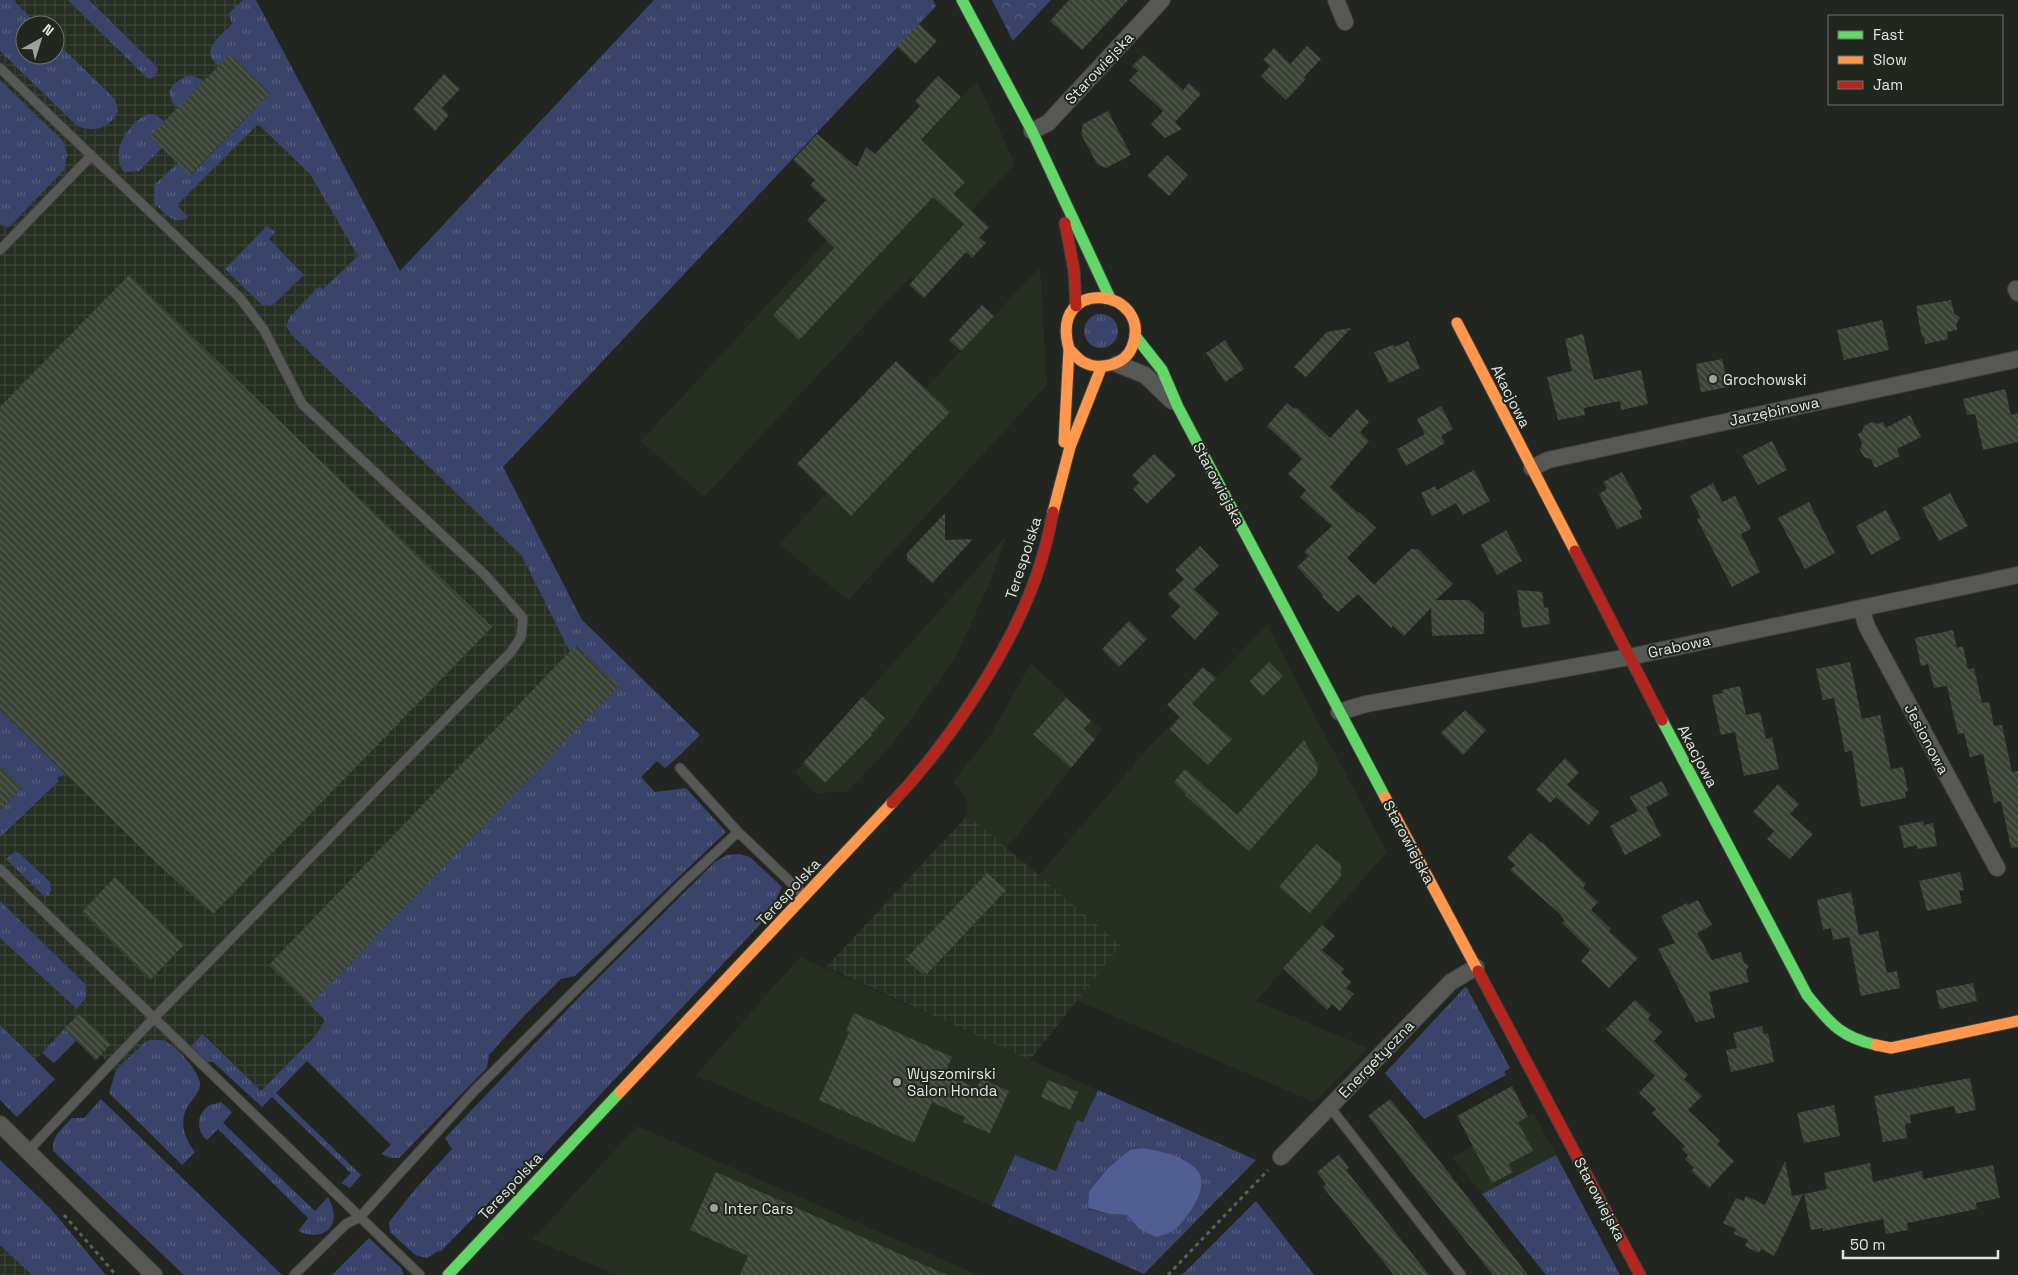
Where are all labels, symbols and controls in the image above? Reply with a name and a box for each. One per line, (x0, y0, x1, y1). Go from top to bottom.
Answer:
north arrow (15, 15, 65, 65)
legend (1828, 15, 2003, 105)
text: N (39, 20, 57, 40)
text: Fast (1873, 25, 1904, 44)
street label: Starowiejska (1061, 28, 1138, 108)
text: Slow (1873, 50, 1907, 69)
text: Jam (1873, 75, 1903, 94)
street label: Akacjowa (1487, 361, 1535, 431)
place label: Grochowski (1723, 370, 1806, 389)
marker: Grochowski (1707, 373, 1719, 385)
street label: Jarzębinowa (1727, 392, 1821, 430)
street label: Starowiejska (1189, 439, 1249, 529)
street label: Terespolska (1001, 514, 1045, 602)
street label: Grabowa (1646, 630, 1712, 662)
street label: Jesionowa (1901, 701, 1954, 778)
street label: Akacjowa (1674, 721, 1723, 791)
street label: Starowiejska (1379, 797, 1439, 887)
street label: Terespolska (752, 854, 824, 930)
street label: Energetyczna (1334, 1016, 1418, 1102)
place label: Wyszomirski Salon Honda (907, 1064, 998, 1100)
marker: Wyszomirski Salon Honda (891, 1076, 903, 1088)
street label: Terespolska (474, 1148, 546, 1224)
street label: Starowiejska (1570, 1154, 1630, 1244)
place label: Inter Cars (724, 1199, 793, 1218)
marker: Inter Cars (708, 1202, 720, 1214)
scale bar (1843, 1228, 1998, 1260)
text: 50 m (1850, 1235, 1885, 1254)

